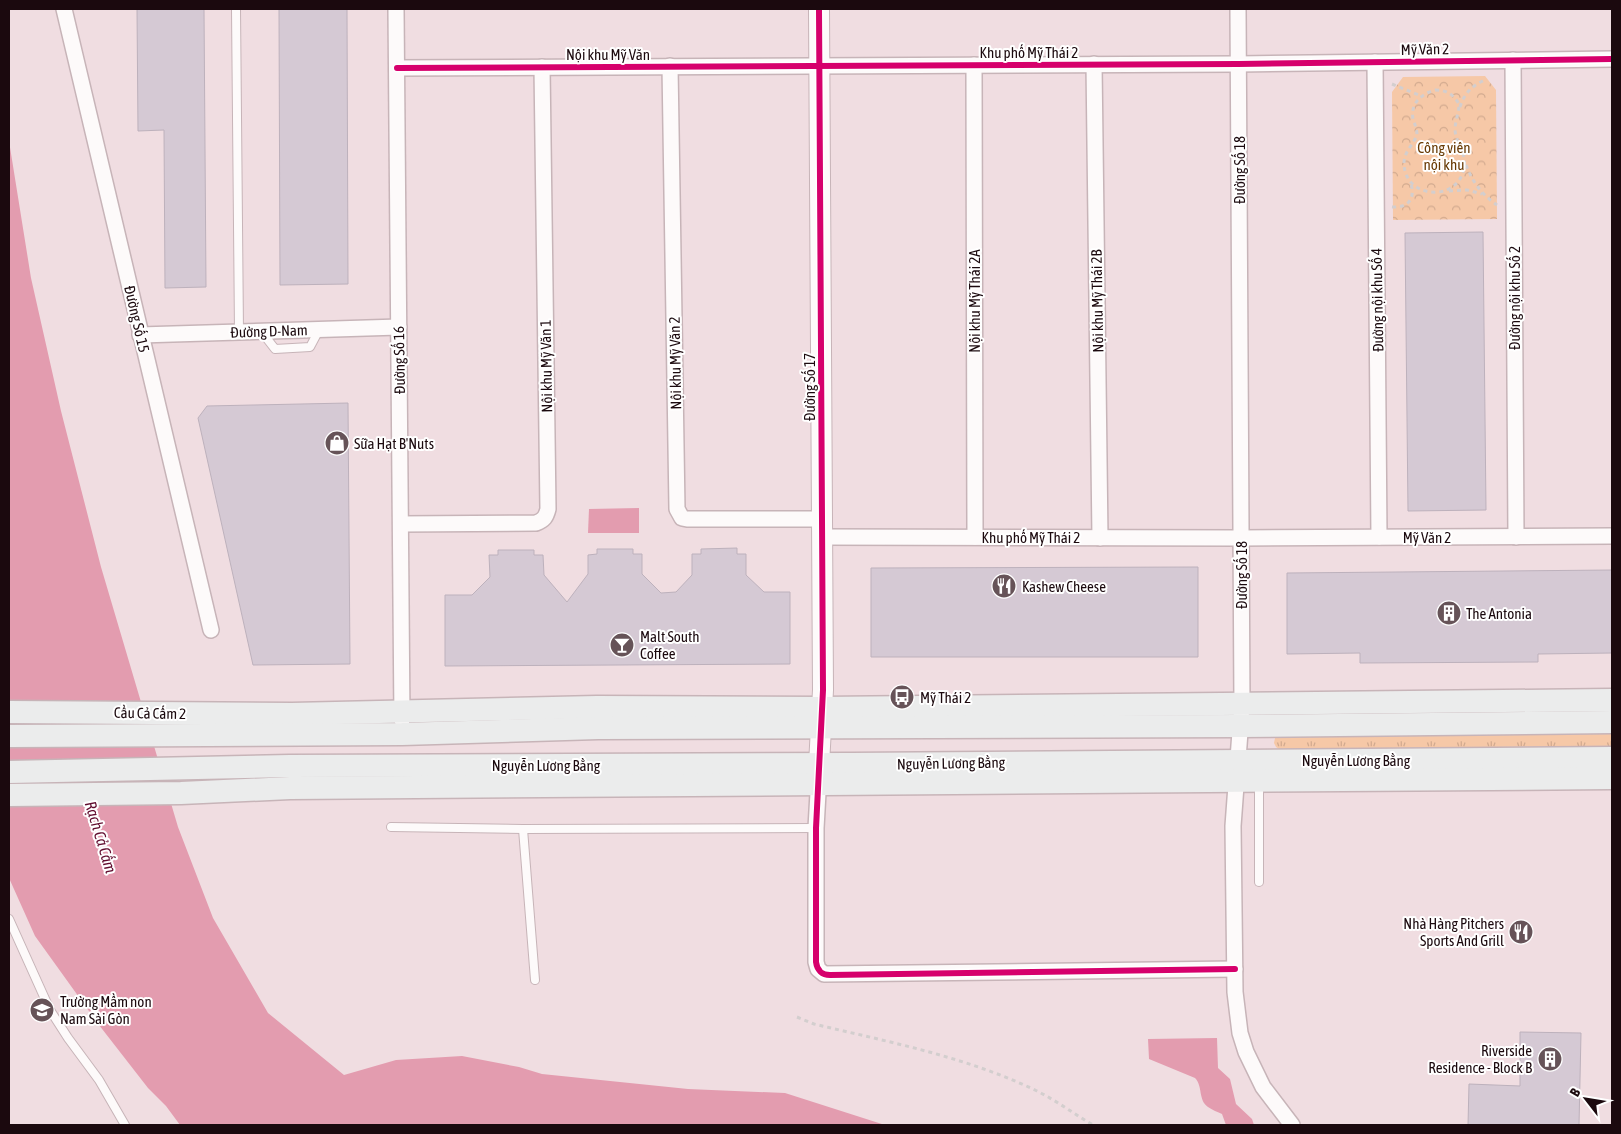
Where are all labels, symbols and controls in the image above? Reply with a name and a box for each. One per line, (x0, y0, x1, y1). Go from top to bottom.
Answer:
street label: Mỹ Văn 2 (1401, 40, 1449, 58)
street label: Khu phố Mỹ Thái 2 (980, 44, 1078, 61)
street label: Nội khu Mỹ Văn (566, 46, 650, 63)
street label: Đường Số 18 (1231, 136, 1248, 204)
park label: Công viên nội khu (1417, 139, 1471, 173)
street label: Đường nội khu Số 2 (1506, 246, 1523, 350)
street label: Đường nội khu Số 4 (1368, 248, 1386, 352)
street label: Nội khu Mỹ Thái 2A (966, 249, 983, 353)
street label: Nội khu Mỹ Thái 2B (1088, 249, 1106, 353)
street label: Đường Số 15 (121, 284, 153, 354)
street label: Nội khu Mỹ Văn 2 (666, 316, 684, 410)
street label: Nội khu Mỹ Văn 1 (537, 319, 555, 413)
street label: Đường D-Nam (230, 321, 308, 341)
street label: Đường Số 16 (390, 326, 408, 394)
street label: Đường Số 17 (801, 353, 818, 421)
shop icon: Sữa Hạt B'Nuts (324, 430, 350, 456)
place label: Sữa Hạt B'Nuts (354, 435, 434, 452)
street label: Khu phố Mỹ Thái 2 (982, 529, 1080, 546)
street label: Mỹ Văn 2 (1403, 529, 1451, 546)
street label: Đường Số 18 (1233, 541, 1250, 609)
restaurant icon: Kashew Cheese (991, 573, 1017, 599)
place label: Kashew Cheese (1022, 578, 1106, 595)
building icon: The Antonia (1436, 600, 1462, 626)
place label: The Antonia (1466, 605, 1532, 622)
place label: Malt South Coffee (640, 628, 700, 662)
bar icon: Malt South Coffee (609, 632, 635, 658)
bus stop icon: Mỹ Thái 2 (889, 684, 915, 710)
place label: Mỹ Thái 2 (920, 689, 971, 706)
street label: Cầu Cả Cấm 2 (114, 704, 186, 722)
street label: Nguyễn Lương Bằng (1302, 752, 1411, 769)
street label: Nguyễn Lương Bằng (897, 754, 1006, 772)
street label: Nguyễn Lương Bằng (492, 757, 601, 774)
water label: Rạch Cả Cấm (82, 799, 122, 876)
place label: Nhà Hàng Pitchers Sports And Grill (1403, 915, 1504, 949)
restaurant icon: Nhà Hàng Pitchers Sports And Grill (1508, 919, 1534, 945)
place label: Trường Mầm non Nam Sài Gòn (60, 993, 152, 1027)
school or university icon: Trường Mầm non Nam Sài Gòn (29, 997, 55, 1023)
place label: Riverside Residence - Block B (1428, 1042, 1532, 1076)
building icon: Riverside Residence - Block B (1537, 1046, 1563, 1072)
north arrow (1561, 1074, 1611, 1124)
text: B (1566, 1085, 1584, 1099)

